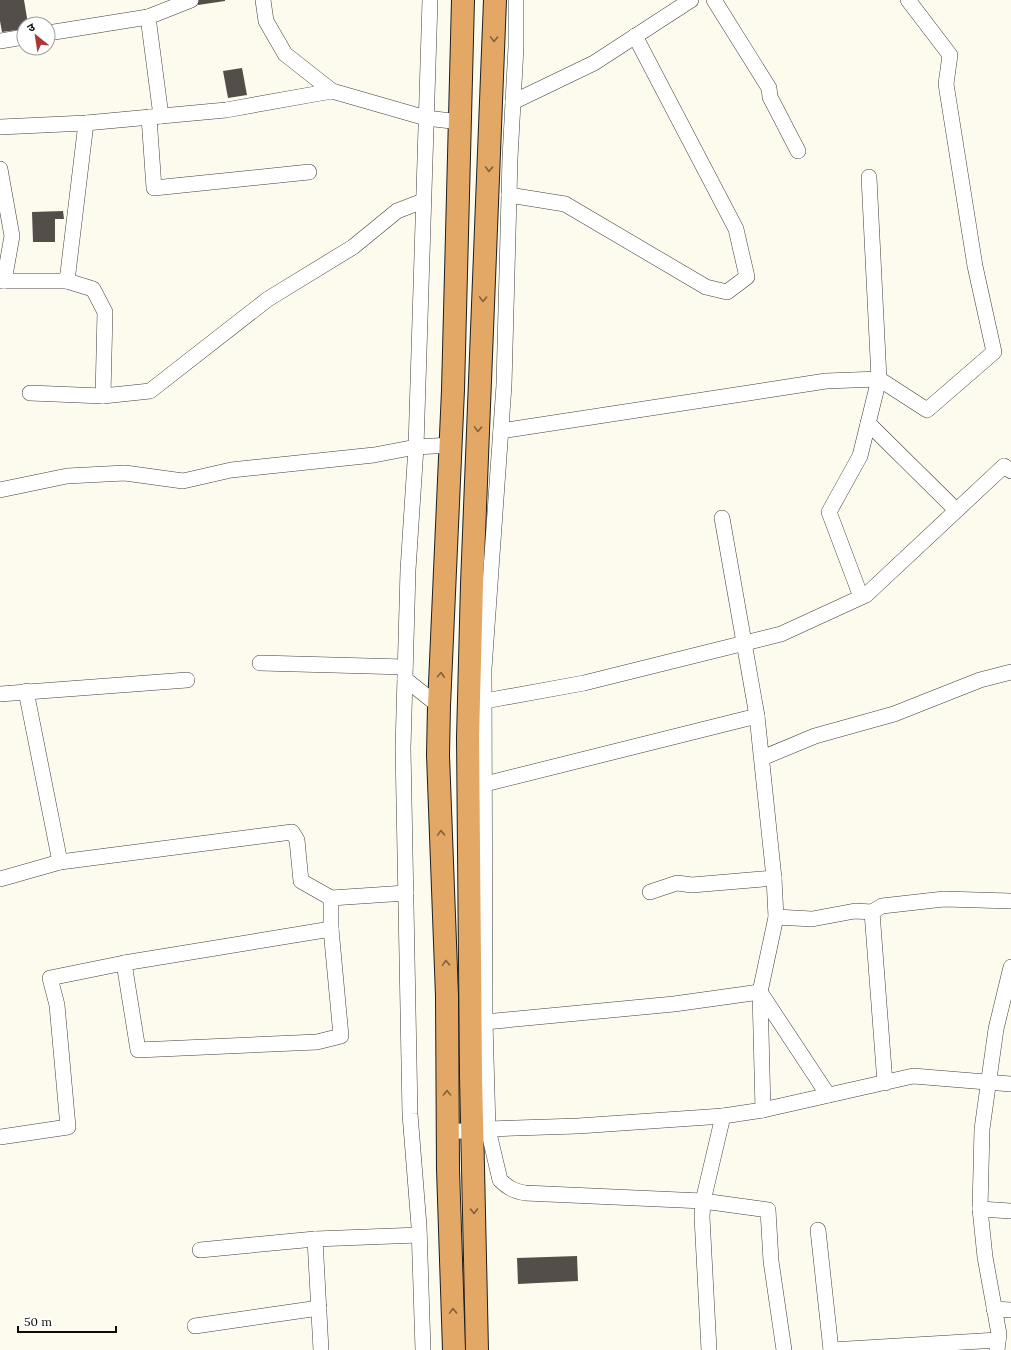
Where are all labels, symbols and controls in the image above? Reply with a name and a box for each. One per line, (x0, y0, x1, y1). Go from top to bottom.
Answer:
north arrow (16, 16, 56, 56)
text: उ (25, 19, 38, 35)
one-way arrow (490, 36, 498, 42)
one-way arrow (484, 166, 493, 172)
one-way arrow (479, 296, 488, 302)
one-way arrow (474, 426, 482, 432)
one-way arrow (436, 672, 445, 678)
one-way arrow (437, 830, 445, 836)
one-way arrow (441, 960, 450, 966)
one-way arrow (443, 1090, 451, 1096)
one-way arrow (470, 1208, 478, 1214)
scale bar (18, 1308, 116, 1334)
one-way arrow (449, 1308, 457, 1314)
text: 50 m (24, 1314, 52, 1329)

